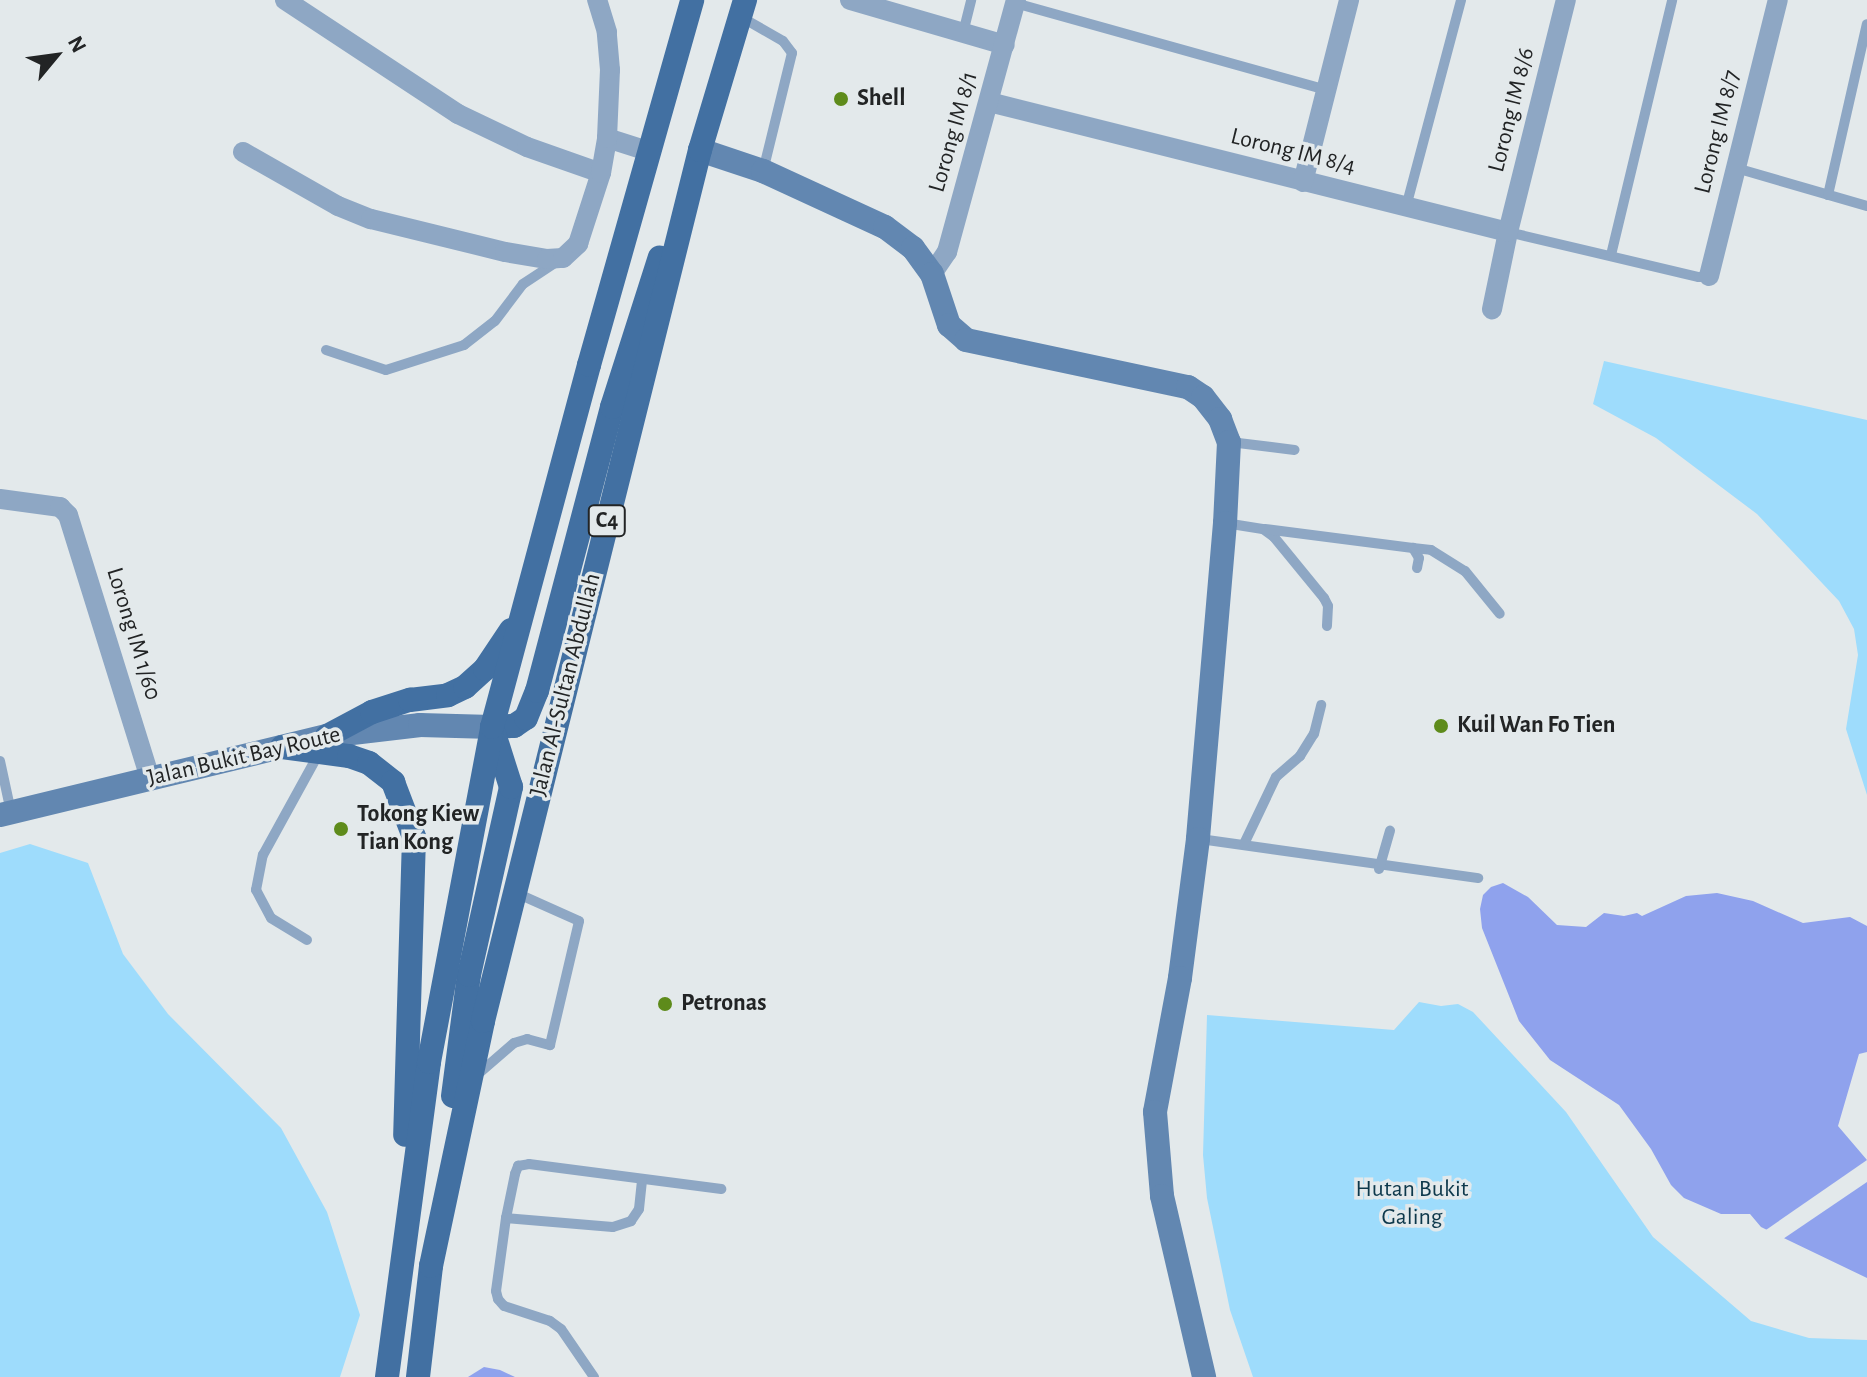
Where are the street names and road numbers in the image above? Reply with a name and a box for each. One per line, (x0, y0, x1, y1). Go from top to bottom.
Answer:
street label: Lorong IM 8/6 (1483, 45, 1541, 175)
street label: Lorong IM 8/7 (1689, 67, 1747, 197)
street label: Lorong IM 8/1 (923, 68, 985, 196)
street label: Lorong IM 8/4 (1228, 123, 1358, 181)
road number: C4 (587, 503, 627, 539)
street label: Lorong IM 1/60 (99, 564, 167, 704)
street label: Jalan Al-Sultan Abdullah (524, 570, 608, 800)
street label: Jalan Bukit Bay Route (145, 721, 343, 793)

